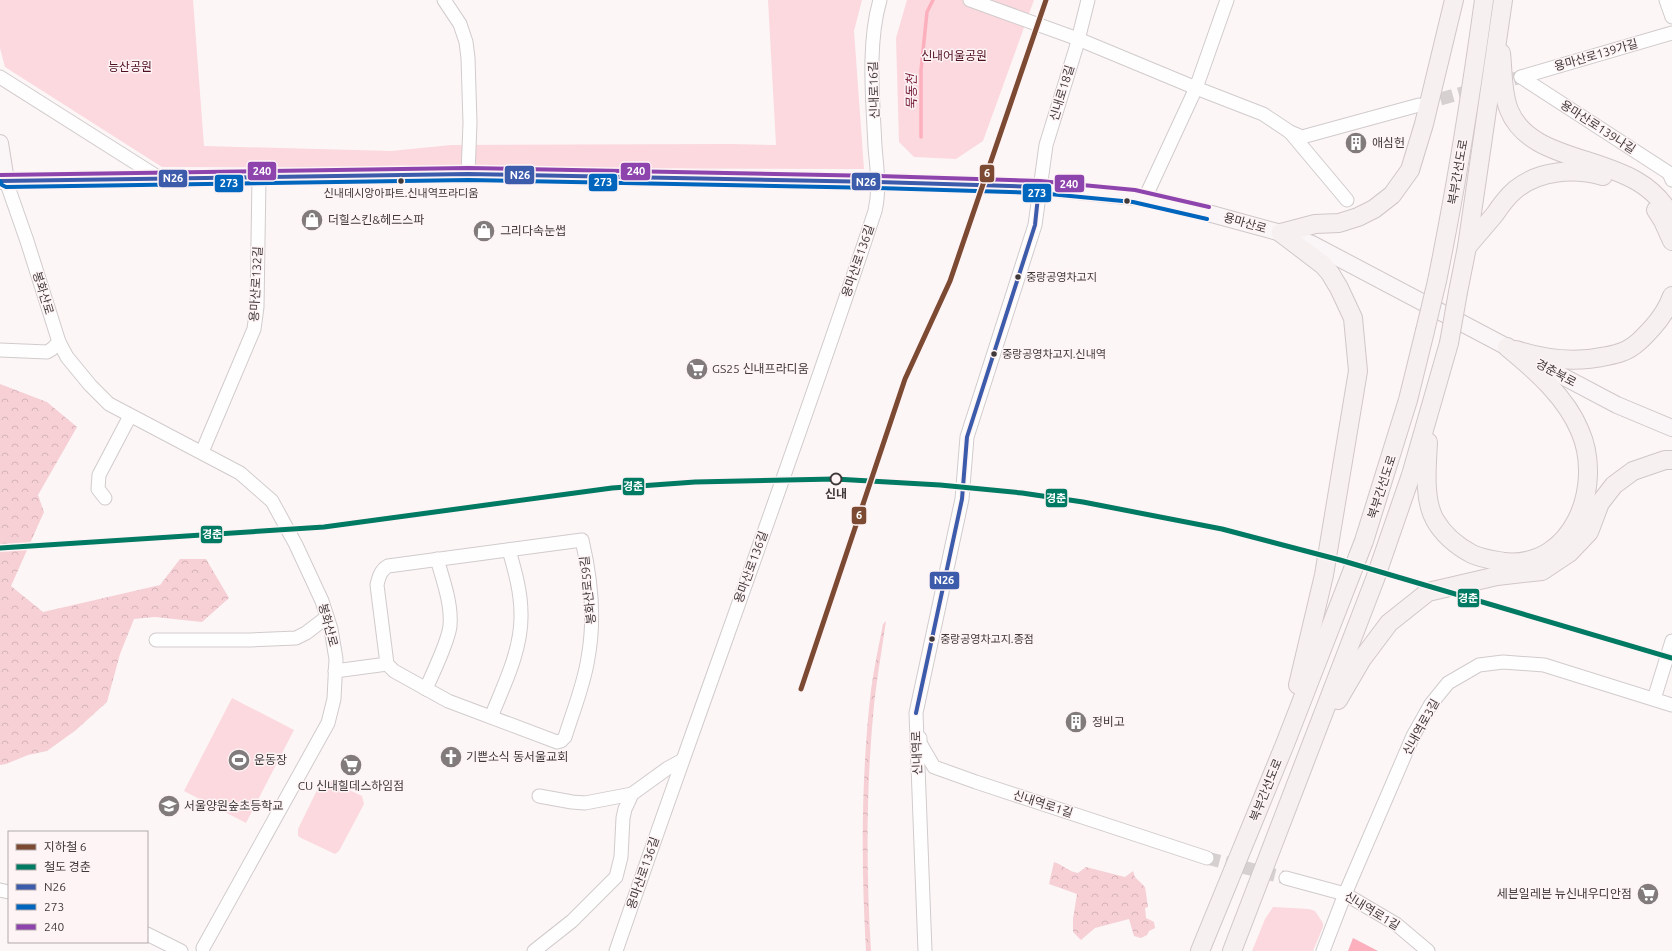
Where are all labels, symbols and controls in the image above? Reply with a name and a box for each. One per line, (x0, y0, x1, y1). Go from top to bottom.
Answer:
street label: 용마산로139가길 (1552, 36, 1639, 73)
park label: 신내어울공원 (921, 49, 987, 62)
park label: 능산공원 (108, 60, 152, 73)
street label: 신내로16길 (866, 61, 881, 119)
street label: 신내로18길 (1047, 63, 1076, 122)
water label: 묵동천 (904, 73, 918, 110)
street label: 용마산로139나길 (1558, 98, 1638, 156)
building icon: 애심헌 (1343, 130, 1369, 156)
place label: 애심헌 (1372, 136, 1405, 149)
street label: 북부간선도로 (1445, 138, 1470, 206)
line badge: 240 (247, 161, 277, 181)
line badge: 240 (620, 162, 651, 181)
line badge: 6 (979, 164, 995, 183)
text: 240 (253, 165, 271, 177)
line badge: N26 (504, 165, 535, 185)
text: 240 (627, 165, 645, 177)
text: 6 (984, 167, 990, 179)
line badge: N26 (158, 169, 188, 188)
text: N26 (510, 169, 530, 181)
text: N26 (163, 172, 183, 184)
line badge: N26 (851, 172, 881, 191)
line badge: 273 (588, 173, 618, 192)
line badge: 273 (214, 174, 244, 193)
line badge: 240 (1054, 174, 1085, 193)
marker: 신내데시앙아파트.신내역프라디움 (396, 176, 406, 186)
text: 273 (594, 176, 612, 188)
text: N26 (856, 176, 876, 188)
text: 273 (220, 177, 238, 189)
text: 240 (1060, 178, 1078, 190)
line badge: 273 (1022, 183, 1052, 203)
place label: 신내데시앙아파트.신내역프라디움 (324, 187, 478, 199)
text: 273 (1028, 187, 1046, 199)
unlabelled marker (1122, 196, 1132, 206)
shop icon: 더힐스킨&헤드스파 (299, 207, 325, 233)
street label: 용마산로 (1222, 210, 1268, 235)
place label: 더힐스킨&헤드스파 (328, 213, 424, 226)
shop icon: 그리다속눈썹 (471, 218, 497, 244)
street label: 용마산로136길 (839, 223, 876, 299)
place label: 그리다속눈썹 (500, 224, 566, 237)
street label: 용마산로132길 (247, 246, 264, 322)
street label: 봉화산로 (31, 270, 56, 316)
place label: 중랑공영차고지 (1026, 271, 1097, 283)
marker: 중랑공영차고지 (1013, 272, 1023, 282)
place label: 중랑공영차고지.신내역 (1002, 348, 1106, 360)
marker: 중랑공영차고지.신내역 (989, 349, 999, 359)
supermarket icon: GS25 신내프라디움 (684, 356, 710, 382)
street label: 경춘북로 (1534, 356, 1579, 389)
place label: GS25 신내프라디움 (712, 362, 809, 375)
street label: 북부간선도로 (1365, 453, 1398, 520)
marker: 신내 (829, 472, 843, 486)
line badge: 경춘 (622, 477, 645, 496)
text: 경춘 (623, 480, 643, 492)
place label: 신내 (825, 487, 847, 500)
line badge: 경춘 (1045, 488, 1068, 508)
text: 경춘 (1046, 492, 1066, 504)
line badge: 6 (851, 506, 867, 525)
text: 6 (856, 509, 862, 521)
line badge: 경춘 (200, 525, 223, 544)
text: 경춘 (202, 528, 222, 540)
street label: 용마산로136길 (732, 529, 770, 605)
street label: 봉화산로59길 (577, 555, 598, 625)
line badge: N26 (929, 571, 960, 590)
text: N26 (934, 574, 954, 586)
line badge: 경춘 (1457, 588, 1480, 608)
text: 경춘 (1458, 592, 1478, 604)
street label: 봉화산로 (316, 602, 340, 648)
place label: 중랑공영차고지.종점 (940, 633, 1034, 645)
marker: 중랑공영차고지.종점 (927, 634, 937, 644)
street label: 신내역로3길 (1400, 697, 1441, 757)
building icon: 정비고 (1063, 709, 1089, 735)
place label: 정비고 (1092, 715, 1125, 728)
street label: 신내역로 (909, 731, 924, 775)
church icon: 기쁜소식 동서울교회 (438, 744, 464, 770)
sports icon: 운동장 (226, 747, 252, 773)
place label: 기쁜소식 동서울교회 (466, 750, 568, 763)
supermarket icon: CU 신내힐데스하임점 (338, 752, 364, 778)
place label: 운동장 (254, 753, 287, 766)
street label: 북부간선도로 (1247, 757, 1284, 823)
place label: CU 신내힐데스하임점 (298, 779, 404, 792)
street label: 신내역로1길 (1012, 788, 1075, 819)
school or university icon: 서울양원숲초등학교 (156, 793, 182, 819)
place label: 서울양원숲초등학교 (184, 799, 283, 812)
legend (8, 831, 148, 943)
street label: 용마산로136길 (624, 835, 661, 911)
text: 지하철 6 (44, 840, 87, 853)
text: 철도 경춘 (44, 860, 91, 873)
text: N26 (44, 880, 66, 893)
supermarket icon: 세븐일레븐 뉴신내우디안점 (1635, 881, 1661, 907)
place label: 세븐일레븐 뉴신내우디안점 (1497, 887, 1632, 900)
street label: 신내역로1길 (1342, 889, 1402, 932)
text: 273 (44, 900, 64, 913)
text: 240 (44, 920, 65, 933)

